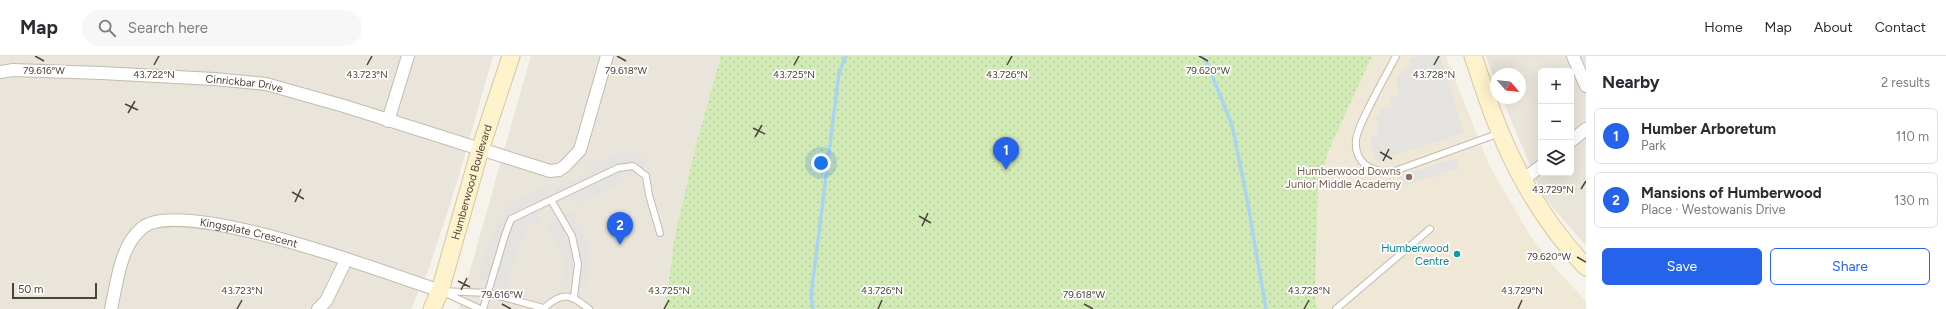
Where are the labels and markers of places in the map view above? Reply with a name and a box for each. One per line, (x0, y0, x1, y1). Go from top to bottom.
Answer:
pin: 1 (993, 137, 1019, 170)
place label: Humberwood Downs Junior Middle Academy (1285, 165, 1401, 191)
marker: Humberwood Downs Junior Middle Academy (1404, 172, 1414, 182)
pin: 2 (607, 212, 633, 245)
place label: Humberwood Centre (1381, 242, 1449, 268)
marker: Humberwood Centre (1452, 249, 1462, 259)

